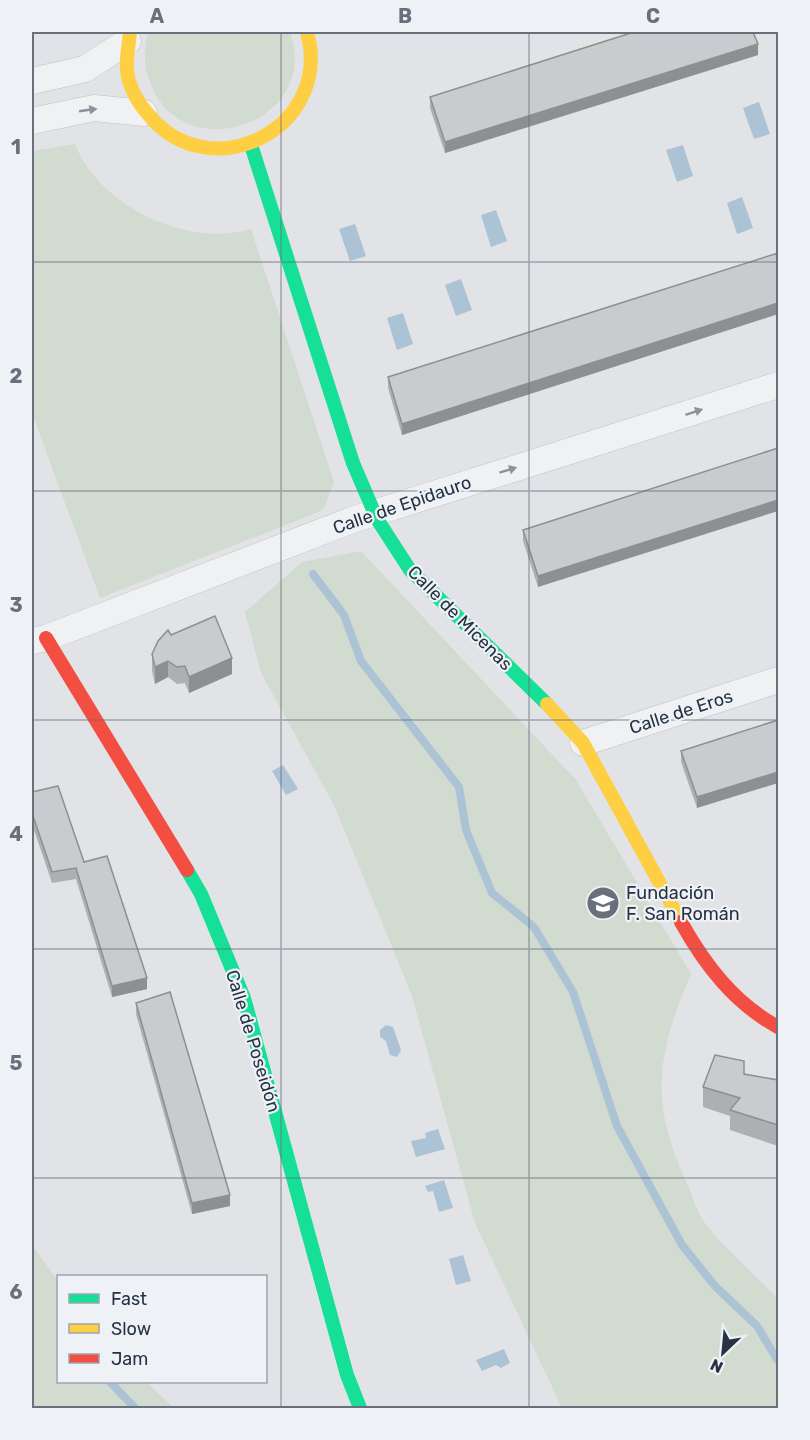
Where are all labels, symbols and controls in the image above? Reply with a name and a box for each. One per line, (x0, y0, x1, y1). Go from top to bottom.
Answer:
text: A (150, 4, 165, 28)
text: B (398, 4, 412, 28)
text: C (646, 4, 660, 28)
one-way arrow (78, 106, 97, 115)
text: 1 (11, 135, 21, 159)
text: 2 (10, 364, 23, 388)
one-way arrow (685, 407, 703, 416)
one-way arrow (499, 465, 517, 474)
street label: Calle de Epidauro (330, 471, 474, 539)
street label: Calle de Micenas (403, 561, 517, 675)
text: 3 (9, 593, 23, 617)
street label: Calle de Eros (627, 685, 735, 739)
text: 4 (9, 822, 23, 846)
place label: Fundación F. San Román (626, 882, 740, 925)
school or university icon: Fundación F. San Román (585, 885, 621, 921)
street label: Calle de Poseidón (221, 967, 285, 1115)
text: 5 (10, 1051, 23, 1075)
legend (57, 1275, 267, 1383)
text: 6 (9, 1280, 23, 1304)
text: Fast (111, 1288, 147, 1310)
text: Slow (111, 1318, 151, 1340)
north arrow (693, 1323, 753, 1383)
text: Jam (111, 1348, 148, 1370)
text: N (707, 1355, 726, 1377)

